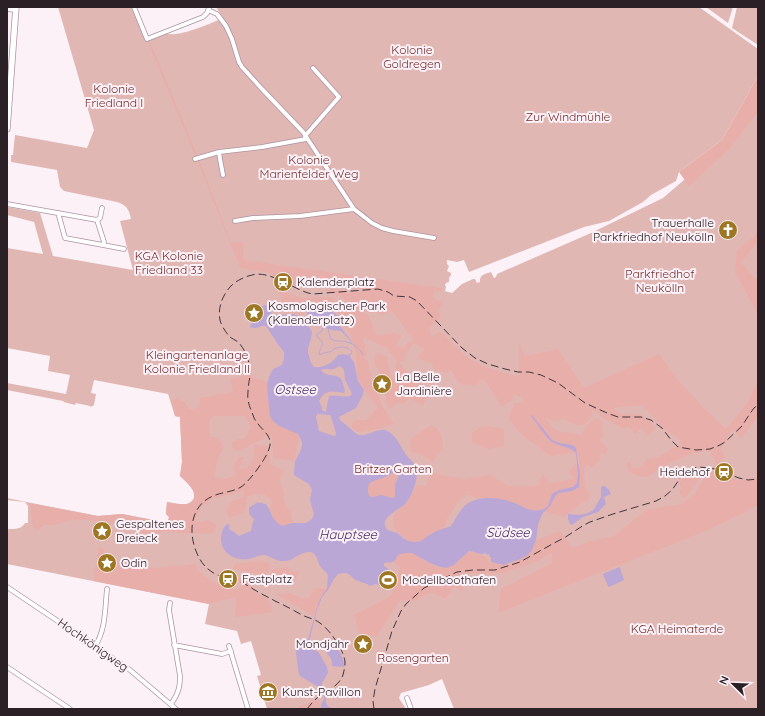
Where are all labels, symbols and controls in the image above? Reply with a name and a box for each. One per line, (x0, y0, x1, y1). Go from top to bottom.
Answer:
park label: Kolonie Goldregen (383, 42, 441, 71)
park label: Kolonie Friedland I (85, 81, 143, 110)
park label: Zur Windmühle (526, 109, 611, 124)
park label: Kolonie Marienfelder Weg (260, 152, 358, 181)
place label: Trauerhalle Parkfriedhof Neukölln (593, 215, 714, 244)
church icon: Trauerhalle Parkfriedhof Neukölln (717, 219, 739, 241)
park label: KGA Kolonie Friedland 33 (135, 248, 203, 277)
park label: Parkfriedhof Neukölln (625, 266, 695, 295)
station icon: Kalenderplatz (272, 271, 294, 293)
place label: Kalenderplatz (297, 274, 375, 289)
place label: Kosmologischer Park (Kalenderplatz) (268, 298, 386, 327)
place icon: Kosmologischer Park (Kalenderplatz) (243, 302, 265, 324)
park label: Kleingartenanlage Kolonie Friedland II (144, 347, 250, 376)
place label: La Belle Jardinière (396, 369, 452, 398)
place icon: La Belle Jardinière (371, 373, 393, 395)
water label: Ostsee (274, 381, 316, 397)
park label: Britzer Garten (354, 461, 432, 476)
station icon: Heidehof (713, 461, 735, 483)
place label: Heidehof (660, 464, 711, 479)
place label: Gespaltenes Dreieck (116, 516, 185, 545)
place icon: Gespaltenes Dreieck (91, 520, 113, 542)
water label: Südsee (486, 524, 530, 540)
water label: Hauptsee (319, 526, 378, 542)
place icon: Odin (96, 552, 118, 574)
place label: Odin (121, 555, 147, 570)
station icon: Festplatz (217, 568, 239, 590)
sports icon: Modellboothafen (377, 569, 399, 591)
place label: Festplatz (242, 571, 292, 586)
place label: Modellboothafen (402, 572, 496, 587)
street label: Hochkönigweg (55, 615, 132, 674)
park label: KGA Heimaterde (631, 621, 723, 636)
place icon: Mondjahr (352, 633, 374, 655)
place label: Mondjahr (296, 636, 349, 651)
park label: Rosengarten (377, 650, 449, 665)
north arrow (713, 664, 753, 704)
text: N (716, 674, 732, 687)
museum icon: Kunst-Pavillon (257, 681, 279, 703)
place label: Kunst-Pavillon (282, 684, 361, 699)

